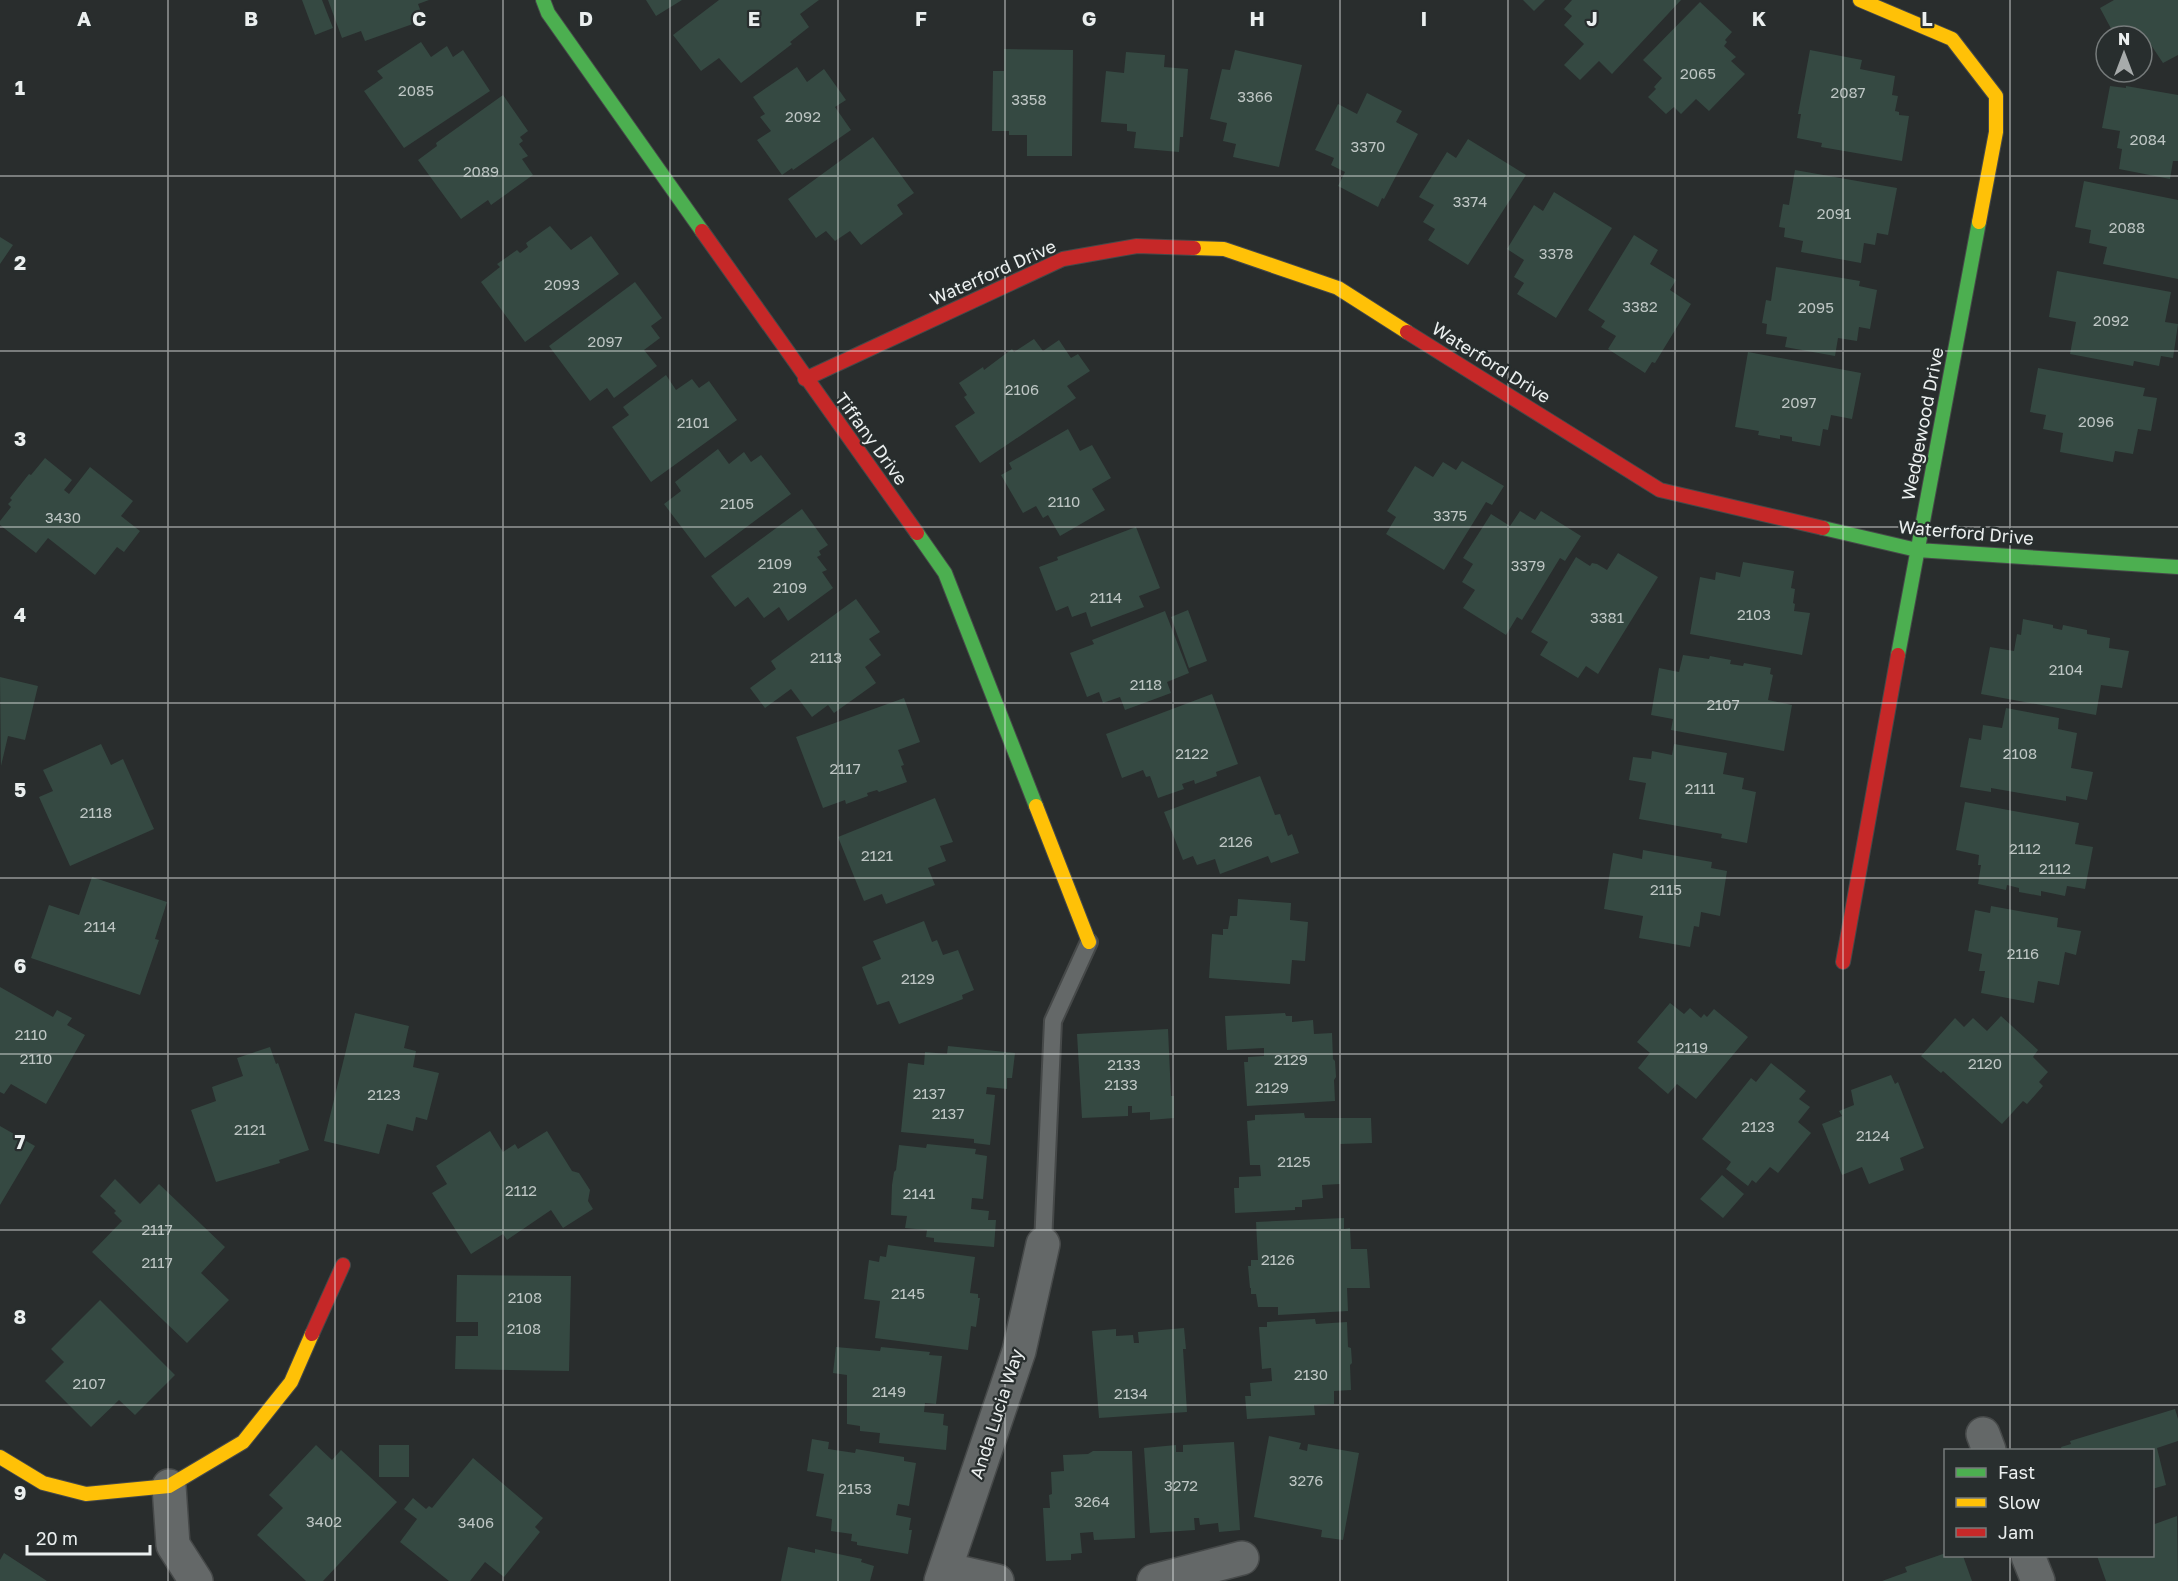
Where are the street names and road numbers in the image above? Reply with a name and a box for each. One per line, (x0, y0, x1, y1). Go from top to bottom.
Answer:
street label: Waterford Drive (926, 234, 1059, 310)
street label: Waterford Drive (1428, 317, 1555, 407)
street label: Wedgewood Drive (1896, 345, 1948, 502)
street label: Tiffany Drive (831, 388, 913, 489)
street label: Waterford Drive (1897, 515, 2035, 549)
street label: Anda Lucia Way (965, 1346, 1027, 1481)

